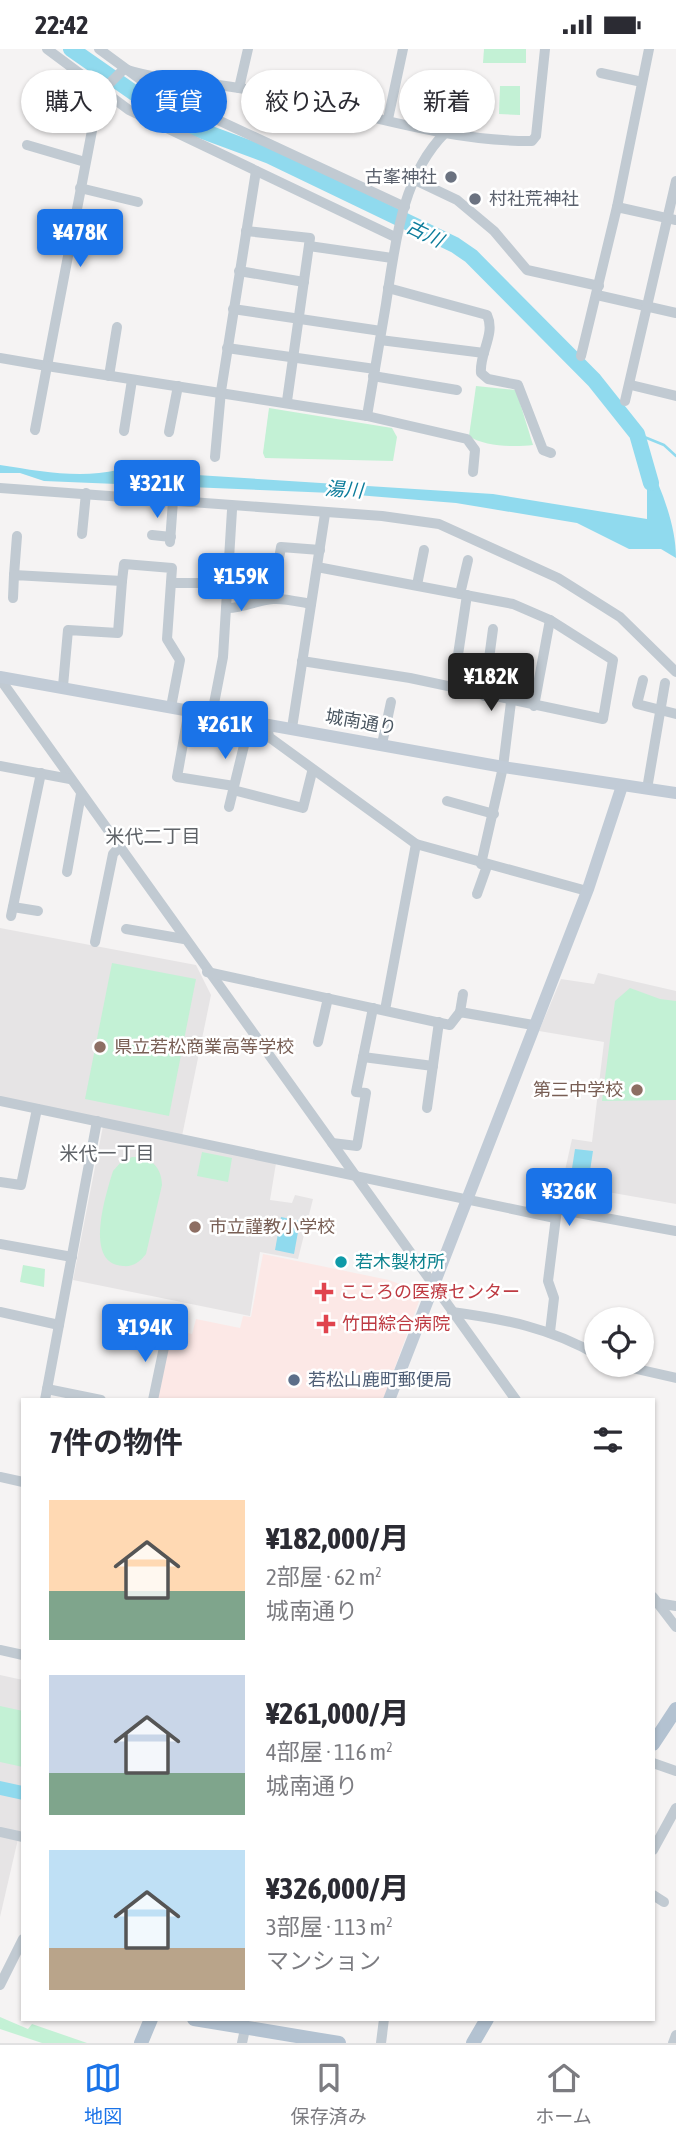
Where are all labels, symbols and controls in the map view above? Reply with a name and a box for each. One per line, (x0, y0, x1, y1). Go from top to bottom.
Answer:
text: 22:42 (35, 10, 89, 40)
chip: 購入 (21, 70, 117, 133)
chip: 賃貸 (131, 70, 227, 133)
chip: 絞り込み (241, 70, 385, 133)
chip: 新着 (399, 70, 495, 133)
place label: 古峯神社 (365, 166, 437, 187)
marker: 古峯神社 (443, 169, 459, 185)
place label: 村社荒神社 (489, 188, 579, 209)
marker: 村社荒神社 (467, 191, 483, 207)
pin: ¥478K (31, 209, 129, 269)
water label: 古川 (403, 215, 449, 252)
text: ¥478K (53, 219, 107, 245)
pin: ¥321K (108, 461, 206, 520)
text: ¥321K (130, 470, 184, 496)
water label: 湯川 (324, 477, 366, 501)
pin: ¥159K (192, 553, 290, 613)
text: ¥159K (214, 563, 268, 589)
pin: ¥182K (442, 653, 540, 713)
text: ¥182K (464, 663, 518, 689)
pin: ¥261K (176, 701, 274, 761)
street label: 城南通り (324, 705, 398, 738)
text: ¥261K (198, 711, 252, 737)
district label: 米代二丁目 (105, 825, 201, 847)
place label: 県立若松商業高等学校 (114, 1036, 294, 1057)
marker: 県立若松商業高等学校 (92, 1039, 108, 1055)
place label: 第三中学校 (533, 1079, 623, 1100)
marker: 第三中学校 (629, 1082, 645, 1098)
district label: 米代一丁目 (59, 1142, 155, 1164)
pin: ¥326K (520, 1169, 618, 1228)
text: ¥326K (542, 1178, 596, 1204)
place label: 市立謹教小学校 (209, 1216, 335, 1237)
marker: 市立謹教小学校 (187, 1219, 203, 1235)
place label: 若木製材所 (355, 1251, 445, 1272)
marker: 若木製材所 (333, 1254, 349, 1270)
place label: こころの医療センター (340, 1281, 520, 1302)
marker: こころの医療センター (314, 1282, 334, 1302)
pin: ¥194K (96, 1305, 194, 1364)
map controls (584, 1307, 654, 1377)
button: locate (584, 1307, 654, 1377)
place label: 竹田綜合病院 (342, 1313, 450, 1334)
text: ¥194K (118, 1314, 172, 1340)
marker: 竹田綜合病院 (316, 1314, 336, 1334)
place label: 若松山鹿町郵便局 (308, 1369, 452, 1390)
marker: 若松山鹿町郵便局 (286, 1372, 302, 1388)
icon: filters (589, 1421, 627, 1459)
text: 7件の物件 (49, 1425, 183, 1459)
text: ¥182,000/月 (266, 1521, 409, 1555)
icon: home (105, 1528, 189, 1612)
text: 2部屋 · 62 m² (266, 1564, 382, 1590)
text: 城南通り (266, 1598, 358, 1624)
text: ¥261,000/月 (266, 1696, 409, 1730)
icon: home (105, 1703, 189, 1787)
text: 4部屋 · 116 m² (266, 1739, 393, 1765)
text: 城南通り (266, 1773, 358, 1799)
text: ¥326,000/月 (266, 1871, 409, 1905)
icon: home (105, 1878, 189, 1962)
text: 3部屋 · 113 m² (266, 1914, 393, 1940)
text: マンション (266, 1948, 381, 1974)
tab: 地図 (84, 2059, 122, 2128)
tab: 保存済み (291, 2059, 367, 2128)
tab: ホーム (535, 2059, 592, 2128)

